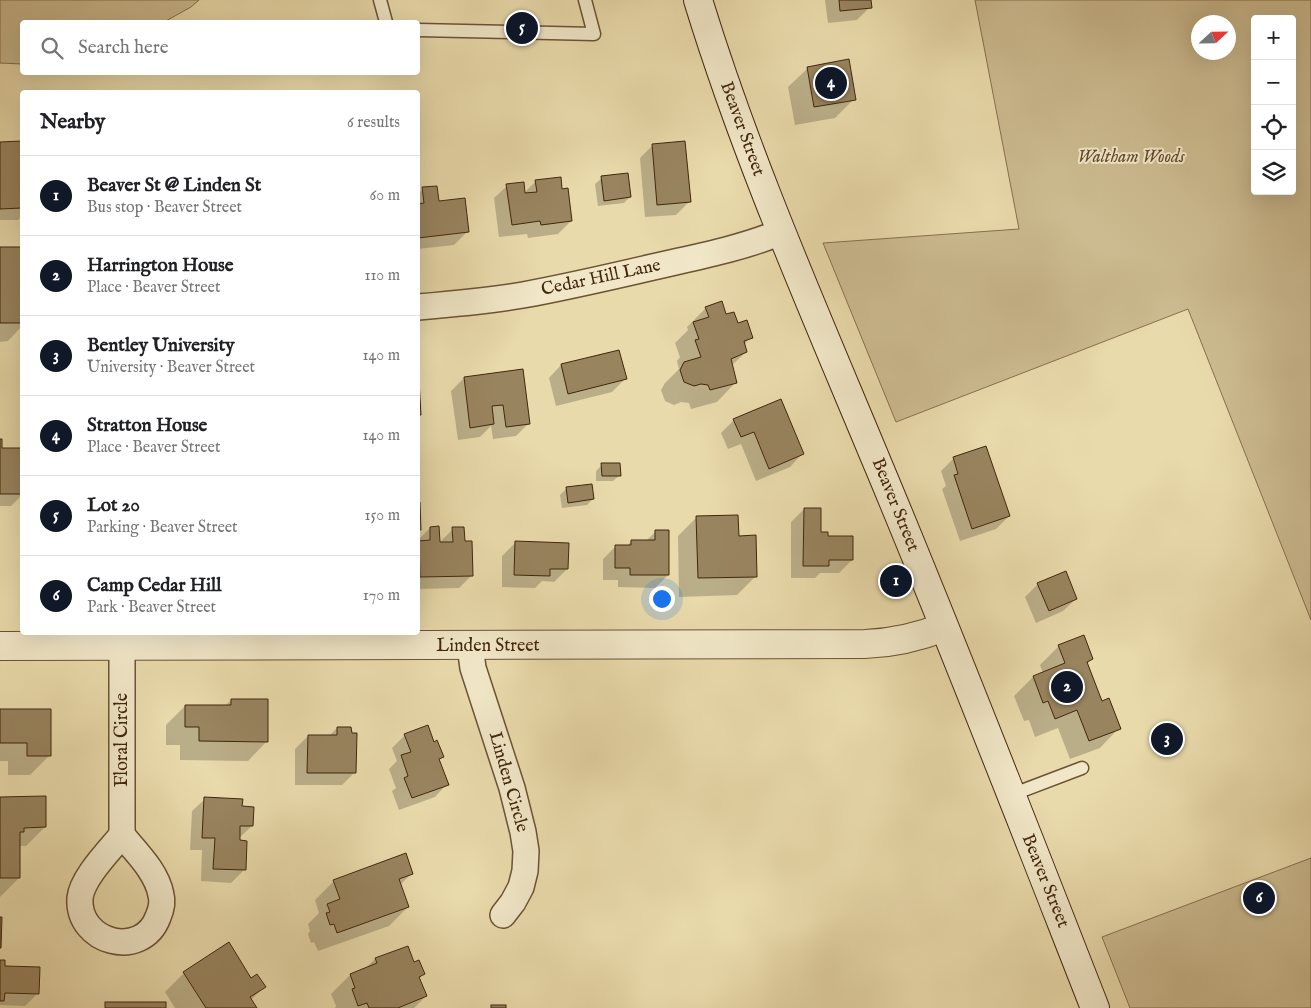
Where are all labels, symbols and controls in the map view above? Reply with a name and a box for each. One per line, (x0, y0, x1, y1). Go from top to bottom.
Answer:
pin: 5 (506, 9, 538, 47)
north arrow (1191, 15, 1236, 60)
map controls (1251, 15, 1296, 195)
button: + (1251, 15, 1296, 60)
search box (20, 20, 420, 75)
icon: search (38, 34, 66, 62)
text: Search here (78, 36, 169, 60)
button: − (1251, 60, 1296, 105)
pin: 4 (815, 64, 847, 102)
street label: Beaver Street (714, 78, 770, 180)
button: locate (1251, 105, 1296, 150)
text: Nearby (40, 109, 105, 136)
text: 6 results (347, 113, 400, 133)
park label: Waltham Woods (1077, 146, 1185, 169)
button: layers (1251, 150, 1296, 195)
text: Beaver St @ Linden St (87, 174, 261, 198)
text: 1 (53, 186, 59, 206)
text: 60 m (370, 186, 400, 206)
text: Bus stop · Beaver Street (87, 198, 242, 218)
text: Harrington House (87, 254, 233, 278)
street label: Cedar Hill Lane (539, 254, 663, 302)
text: 2 (52, 266, 60, 286)
text: 110 m (364, 266, 400, 286)
text: Place · Beaver Street (87, 278, 220, 298)
text: Bentley University (87, 334, 235, 358)
text: 3 (53, 346, 59, 366)
text: 140 m (362, 346, 400, 366)
text: University · Beaver Street (87, 358, 255, 378)
text: Stratton House (87, 414, 207, 438)
text: 4 (52, 426, 60, 446)
text: 140 m (362, 426, 400, 446)
text: Place · Beaver Street (87, 438, 220, 458)
street label: Beaver Street (866, 455, 924, 555)
text: Lot 20 (87, 494, 140, 518)
text: 5 (53, 506, 59, 526)
text: 150 m (365, 506, 400, 526)
text: Parking · Beaver Street (87, 518, 238, 538)
pin: 1 (880, 562, 912, 600)
text: Camp Cedar Hill (87, 574, 222, 598)
text: 6 (53, 586, 59, 606)
text: 170 m (363, 586, 400, 606)
your location (649, 586, 675, 612)
text: Park · Beaver Street (87, 598, 216, 618)
street label: Linden Street (436, 635, 540, 658)
pin: 2 (1051, 668, 1083, 706)
street label: Floral Circle (111, 693, 134, 787)
pin: 3 (1151, 720, 1183, 758)
street label: Linden Circle (483, 729, 533, 835)
street label: Beaver Street (1016, 831, 1074, 931)
pin: 6 (1243, 879, 1275, 917)

